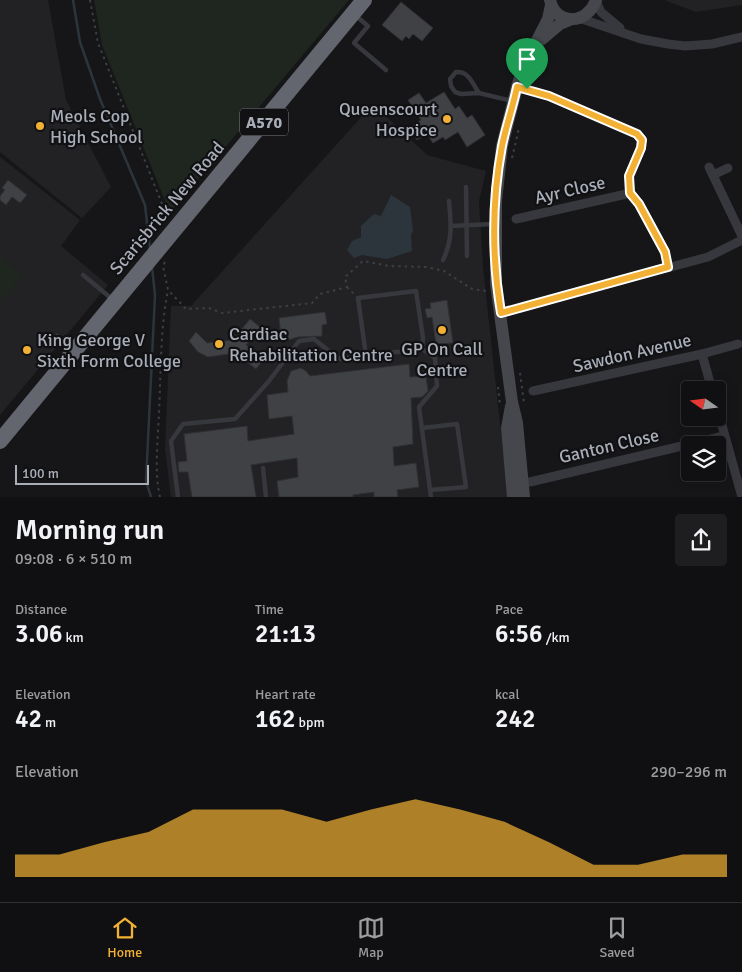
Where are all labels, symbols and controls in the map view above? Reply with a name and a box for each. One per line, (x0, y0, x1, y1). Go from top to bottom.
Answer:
pin (506, 38, 548, 89)
icon: arrive (513, 45, 541, 73)
place label: Queenscourt Hospice (339, 98, 437, 141)
place label: Meols Cop High School (50, 105, 143, 148)
road number: A570 (240, 108, 288, 136)
marker: Queenscourt Hospice (441, 113, 453, 125)
marker: Meols Cop High School (34, 120, 46, 132)
street label: Scarisbrick New Road (105, 137, 229, 279)
street label: Ayr Close (532, 171, 608, 209)
place label: Cardiac Rehabilitation Centre (229, 323, 393, 366)
marker: GP On Call Centre (436, 324, 448, 336)
place label: King George V Sixth Form College (37, 329, 181, 372)
street label: Sawdon Avenue (571, 329, 693, 377)
marker: Cardiac Rehabilitation Centre (213, 338, 225, 350)
place label: GP On Call Centre (401, 338, 483, 381)
marker: King George V Sixth Form College (21, 344, 33, 356)
north arrow (681, 381, 726, 426)
map controls (681, 381, 726, 481)
street label: Ganton Close (557, 424, 661, 468)
button: layers (681, 436, 726, 481)
scale bar (15, 462, 149, 485)
text: 100 m (22, 465, 59, 482)
text: Morning run (15, 513, 164, 547)
button: share (675, 514, 727, 566)
text: 09:08 · 6 × 510 m (15, 549, 132, 569)
text: Distance (15, 601, 67, 618)
text: Time (255, 601, 284, 618)
text: Pace (495, 601, 523, 618)
text: 3.06 (15, 618, 62, 649)
text: 21:13 (255, 618, 316, 649)
text: 6:56 (495, 618, 543, 649)
text: km (62, 629, 84, 646)
text: /km (543, 629, 570, 646)
text: Elevation (15, 686, 71, 703)
text: Heart rate (255, 686, 316, 703)
text: kcal (495, 686, 520, 703)
text: 42 (15, 703, 42, 734)
text: 162 (255, 703, 296, 734)
text: 242 (495, 703, 536, 734)
text: m (42, 714, 56, 731)
text: bpm (296, 714, 325, 731)
text: Elevation (15, 762, 79, 782)
text: 290–296 m (650, 762, 727, 782)
tab: Home (107, 914, 142, 961)
tab: Map (357, 914, 385, 961)
tab: Saved (599, 914, 635, 961)

